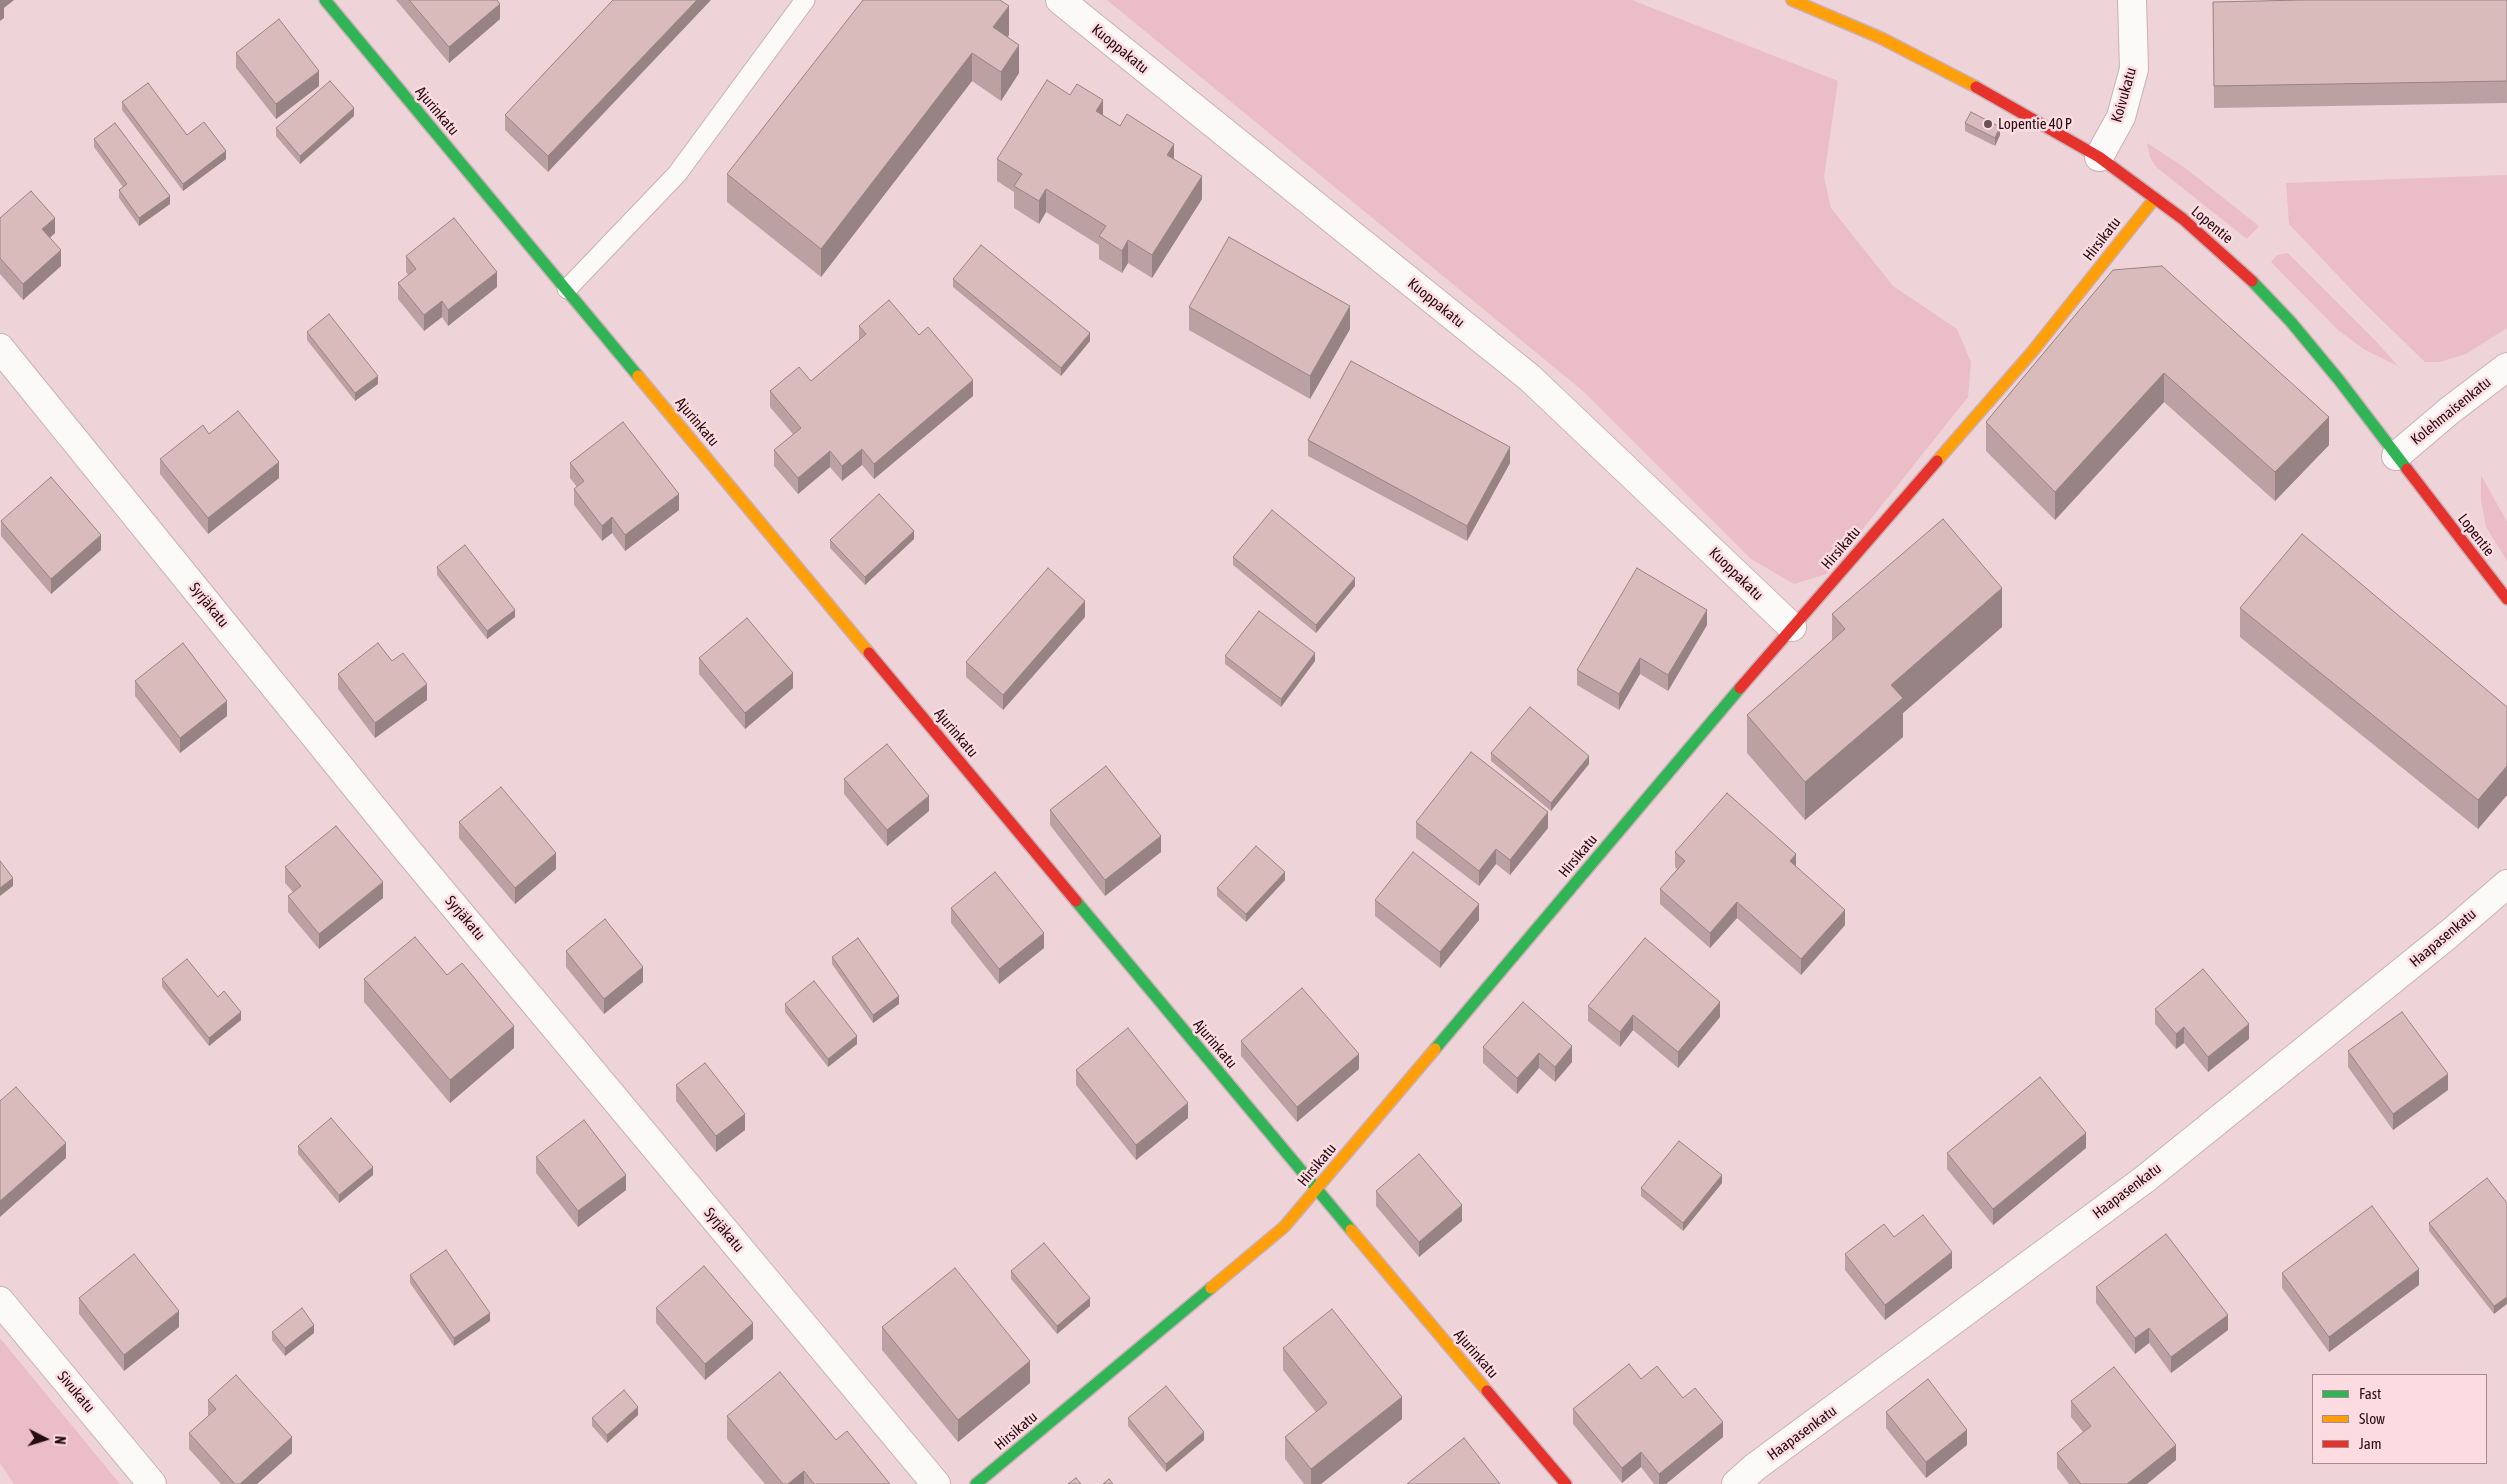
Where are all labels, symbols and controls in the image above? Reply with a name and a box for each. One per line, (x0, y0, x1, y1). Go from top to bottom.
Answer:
street label: Kuoppakatu (1088, 21, 1152, 77)
street label: Koivukatu (2108, 66, 2140, 124)
street label: Ajurinkatu (411, 83, 463, 139)
place label: Lopentie 40 P (1998, 115, 2072, 133)
marker: Lopentie 40 P (1982, 118, 1994, 130)
street label: Lopentie (2188, 202, 2236, 248)
street label: Hirsikatu (2079, 214, 2125, 264)
street label: Kuoppakatu (1404, 275, 1468, 331)
street label: Kolehmaisenkatu (2407, 373, 2495, 449)
street label: Ajurinkatu (671, 394, 723, 450)
street label: Lopentie (2454, 510, 2498, 560)
street label: Hirsikatu (1818, 523, 1864, 573)
street label: Kuoppakatu (1705, 544, 1767, 604)
street label: Syrjäkatu (186, 579, 232, 631)
street label: Ajurinkatu (930, 705, 982, 761)
street label: Hirsikatu (1555, 831, 1601, 881)
street label: Syrjäkatu (441, 892, 489, 944)
street label: Haapasenkatu (2406, 905, 2480, 971)
street label: Ajurinkatu (1189, 1016, 1241, 1072)
street label: Hirsikatu (1294, 1140, 1340, 1190)
street label: Haapasenkatu (2089, 1159, 2165, 1223)
street label: Syrjäkatu (700, 1204, 748, 1256)
street label: Ajurinkatu (1450, 1326, 1502, 1382)
street label: Sivukatu (54, 1368, 98, 1416)
legend (2312, 1374, 2487, 1464)
text: Fast (2359, 1385, 2381, 1402)
street label: Haapasenkatu (1764, 1402, 1840, 1464)
street label: Hirsikatu (991, 1408, 1041, 1454)
text: Slow (2359, 1410, 2385, 1427)
north arrow (20, 1414, 70, 1464)
text: N (52, 1435, 68, 1445)
text: Jam (2359, 1435, 2382, 1452)

